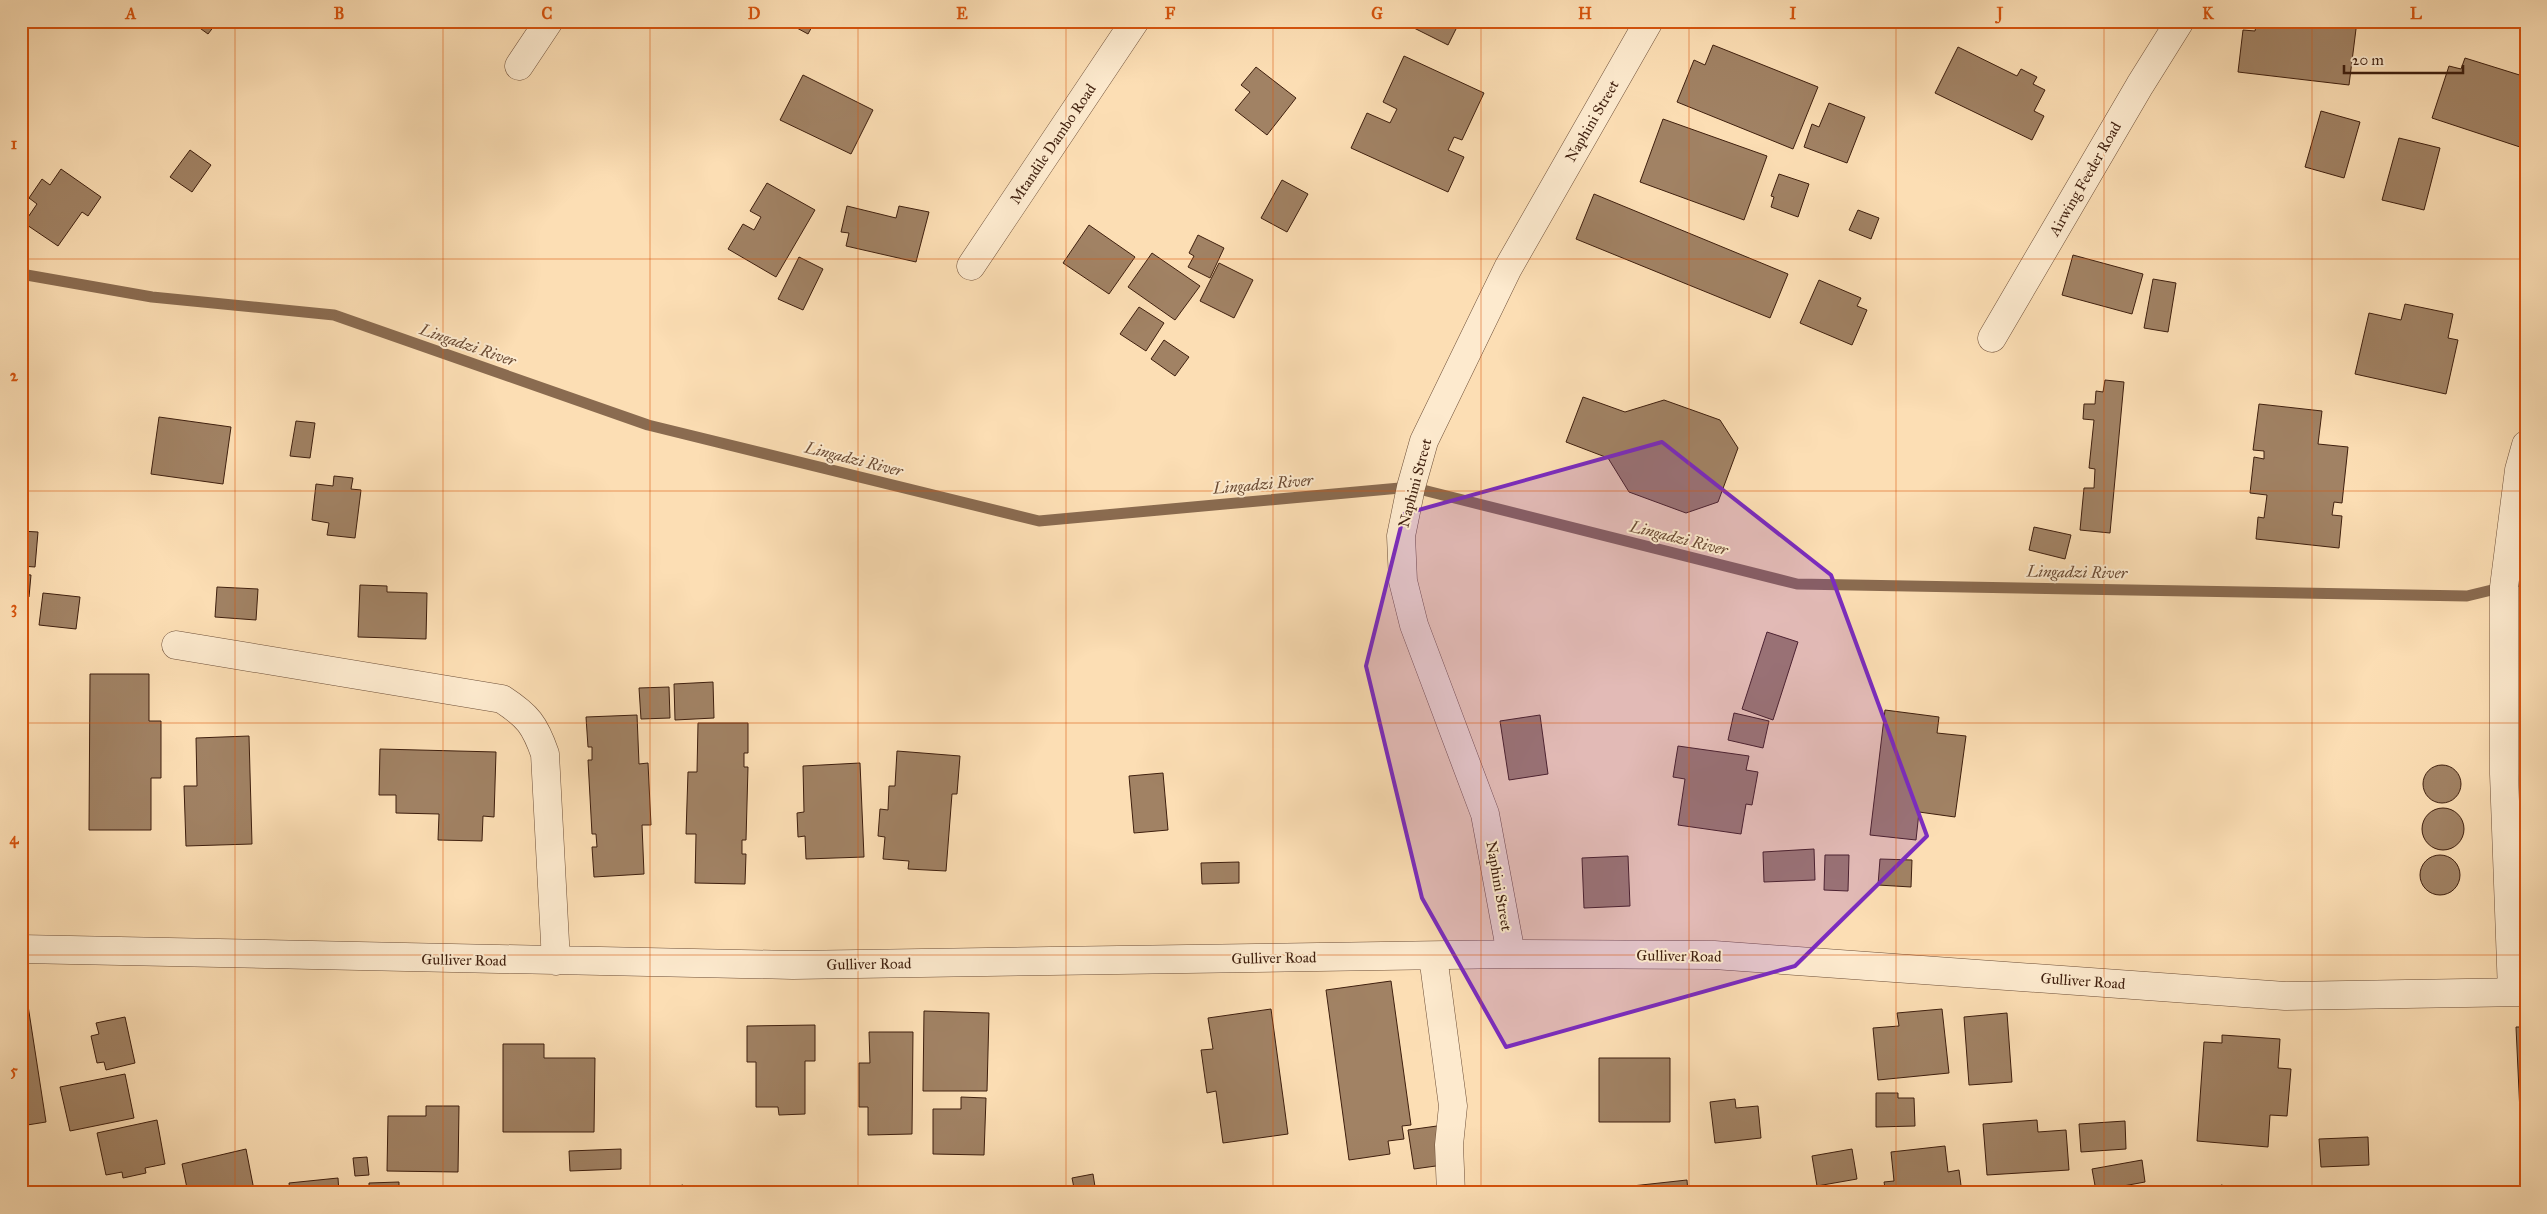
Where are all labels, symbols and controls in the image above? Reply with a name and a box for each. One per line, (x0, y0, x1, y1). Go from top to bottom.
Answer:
text: A (125, 4, 137, 23)
text: B (334, 4, 344, 23)
text: C (542, 4, 553, 23)
text: D (748, 4, 761, 23)
text: E (956, 4, 968, 23)
text: F (1165, 4, 1176, 23)
text: G (1371, 4, 1383, 23)
text: H (1578, 4, 1592, 23)
text: I (1790, 4, 1797, 23)
text: J (1995, 4, 2004, 24)
text: K (2202, 4, 2214, 23)
text: L (2410, 4, 2422, 23)
scale bar (2344, 42, 2463, 74)
text: 20 m (2352, 51, 2384, 69)
street label: Naphini Street (1561, 76, 1623, 165)
street label: Mtandile Dambo Road (1006, 80, 1100, 207)
street label: Airwing Feeder Road (2045, 118, 2125, 240)
text: 1 (11, 134, 18, 153)
water label: Lingadzi River (417, 319, 520, 371)
text: 2 (10, 366, 19, 385)
street label: Naphini Street (1394, 436, 1436, 529)
water label: Lingadzi River (802, 437, 906, 481)
water label: Lingadzi River (1211, 470, 1315, 498)
water label: Lingadzi River (1627, 516, 1731, 560)
water label: Lingadzi River (2026, 562, 2129, 582)
text: 3 (11, 598, 17, 618)
text: 4 (10, 829, 20, 849)
street label: Naphini Street (1482, 839, 1516, 933)
street label: Gulliver Road (1636, 946, 1722, 966)
street label: Gulliver Road (1231, 948, 1317, 968)
street label: Gulliver Road (421, 950, 507, 970)
street label: Gulliver Road (826, 954, 912, 974)
street label: Gulliver Road (2040, 969, 2127, 993)
text: 5 (10, 1061, 18, 1080)

